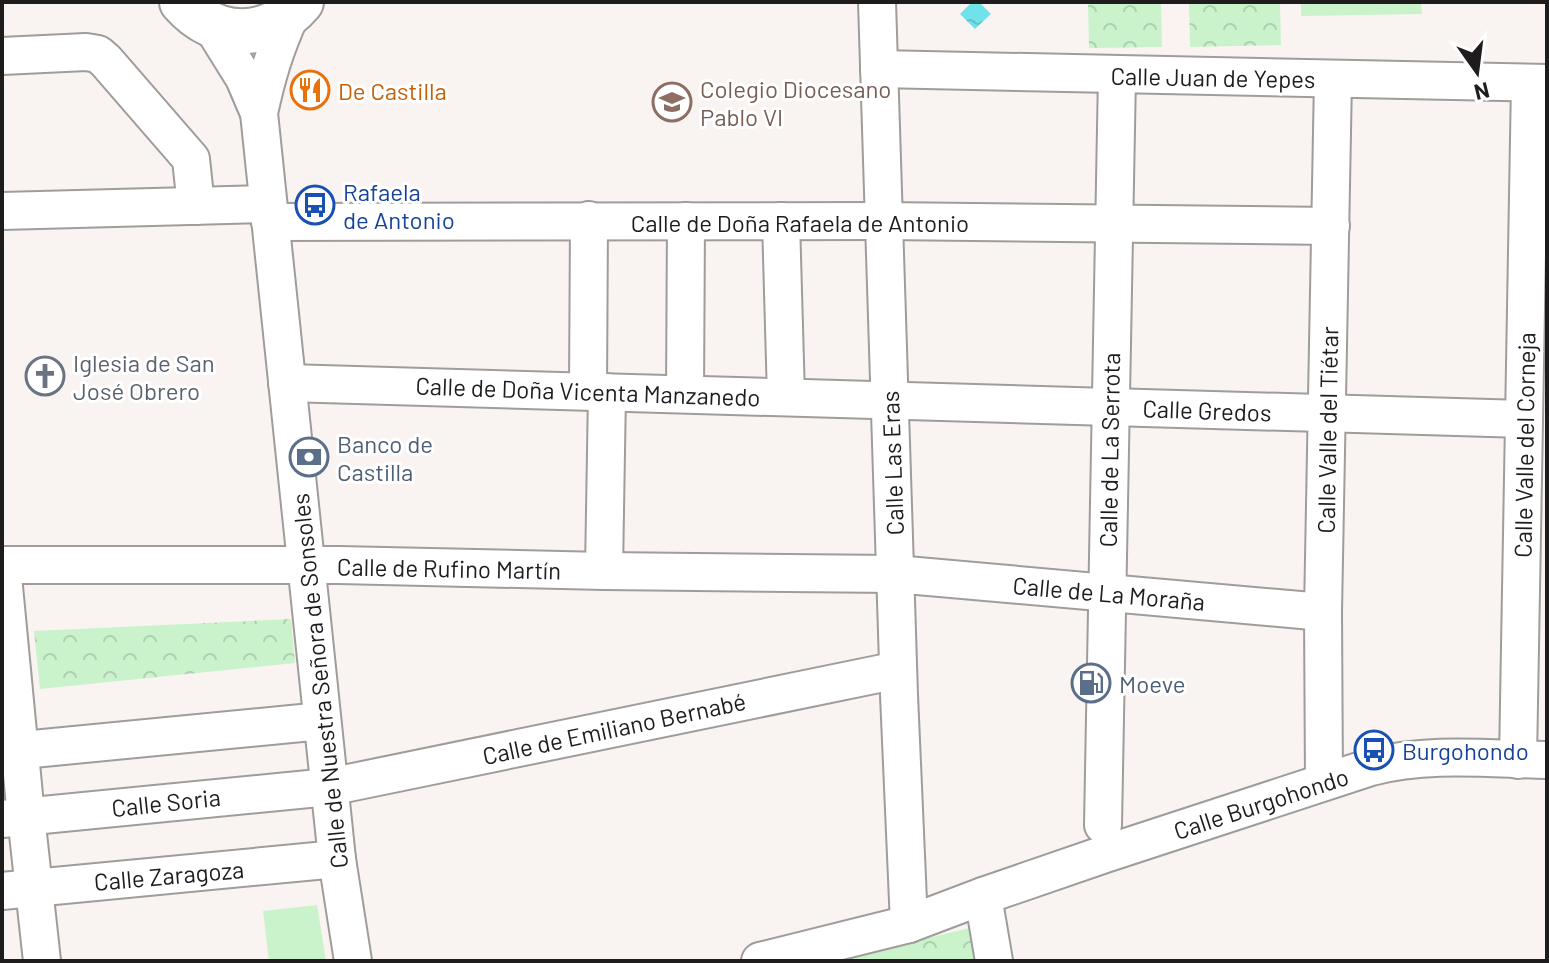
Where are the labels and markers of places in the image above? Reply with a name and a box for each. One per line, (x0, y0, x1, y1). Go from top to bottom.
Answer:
restaurant icon: De Castilla (289, 69, 331, 111)
place label: Colegio Diocesano Pablo VI (700, 74, 891, 131)
place label: De Castilla (338, 76, 447, 105)
school or university icon: Colegio Diocesano Pablo VI (651, 81, 693, 123)
place label: Rafaela de Antonio (343, 177, 455, 234)
bus stop icon: Rafaela de Antonio (294, 184, 336, 226)
place label: Iglesia de San José Obrero (73, 348, 215, 405)
church icon: Iglesia de San José Obrero (24, 355, 66, 397)
place label: Banco de Castilla (337, 429, 433, 486)
bank icon: Banco de Castilla (288, 436, 330, 478)
fuel station icon: Moeve (1070, 662, 1112, 704)
place label: Moeve (1119, 669, 1186, 698)
bus stop icon: Burgohondo (1353, 729, 1395, 771)
place label: Burgohondo (1402, 736, 1529, 765)

